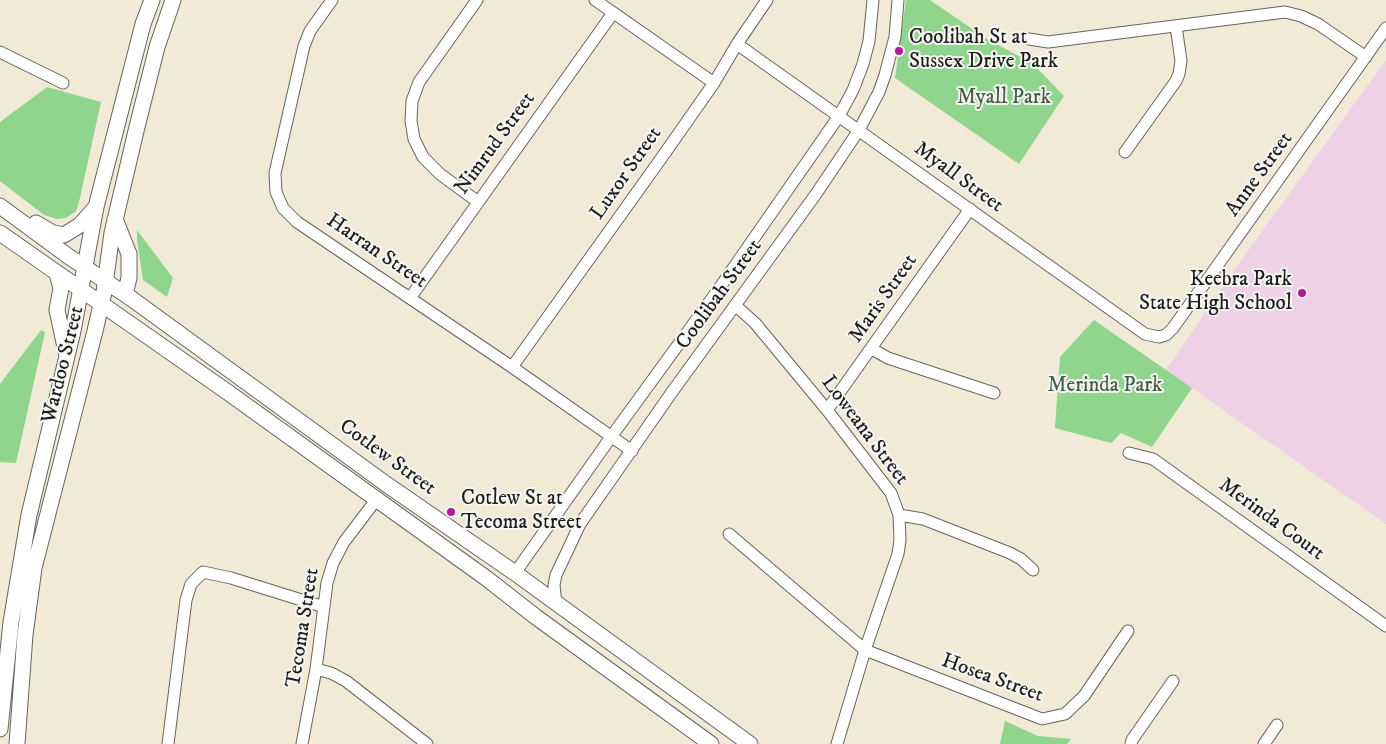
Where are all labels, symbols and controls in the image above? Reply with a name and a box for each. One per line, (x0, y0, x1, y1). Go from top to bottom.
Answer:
place label: Coolibah St at Sussex Drive Park (909, 26, 1058, 76)
marker: Coolibah St at Sussex Drive Park (893, 45, 905, 57)
park label: Myall Park (957, 86, 1051, 112)
street label: Nimrud Street (450, 88, 542, 200)
street label: Luxor Street (586, 123, 668, 225)
street label: Anne Street (1221, 128, 1299, 222)
street label: Myall Street (908, 137, 1008, 219)
street label: Harran Street (321, 209, 431, 295)
street label: Coolibah Street (672, 235, 768, 355)
street label: Maris Street (844, 250, 924, 348)
place label: Keebra Park State High School (1139, 268, 1292, 318)
marker: Keebra Park State High School (1296, 287, 1308, 299)
street label: Wardoo Street (37, 304, 91, 426)
street label: Loweana Street (815, 371, 913, 491)
park label: Merinda Park (1048, 374, 1162, 400)
street label: Cotlew Street (334, 414, 440, 502)
street label: Merinda Court (1213, 473, 1329, 567)
place label: Cotlew St at Tecoma Street (461, 487, 582, 537)
marker: Cotlew St at Tecoma Street (445, 506, 457, 518)
street label: Tecoma Street (282, 566, 326, 690)
street label: Hosea Street (938, 649, 1046, 709)

